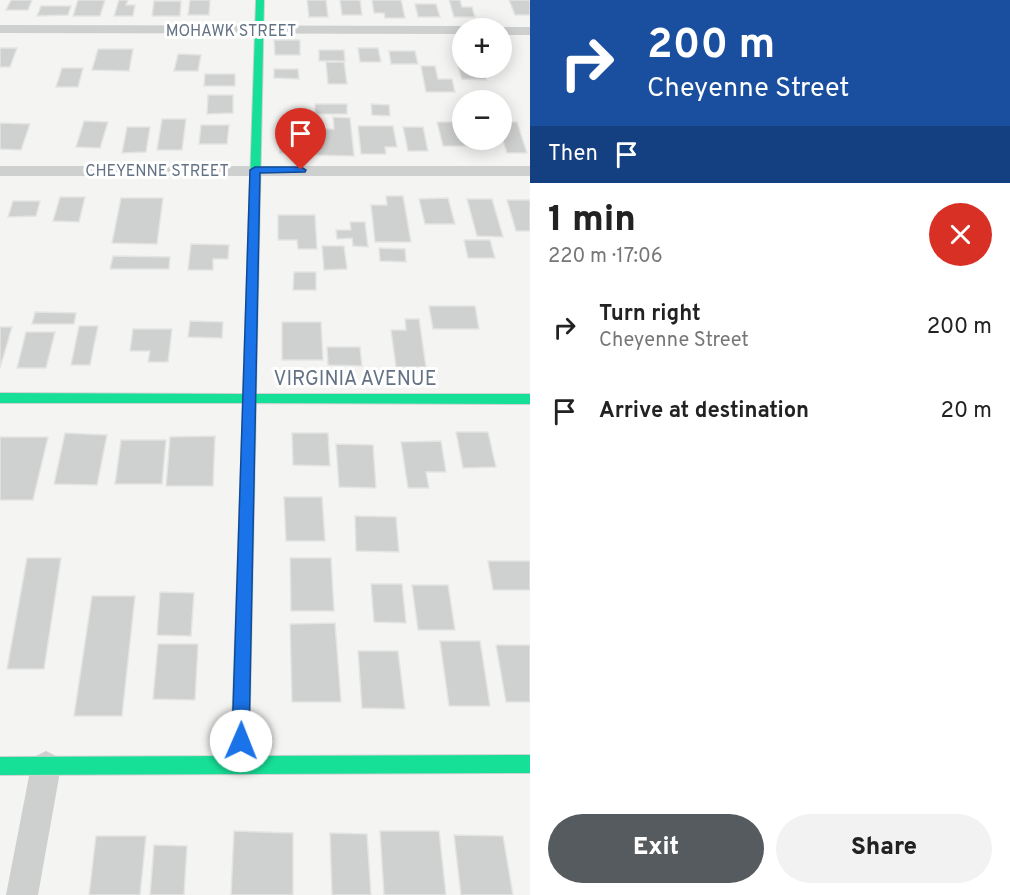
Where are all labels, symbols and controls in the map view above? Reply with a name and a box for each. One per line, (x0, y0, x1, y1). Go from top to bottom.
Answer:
map controls (452, 18, 512, 150)
button: + (452, 18, 512, 78)
text: 200 m (647, 20, 775, 73)
street label: MOHAWK STREET (166, 22, 296, 42)
icon: right (548, 24, 626, 102)
text: Cheyenne Street (647, 72, 849, 106)
button: − (452, 90, 512, 150)
pin (275, 108, 326, 170)
icon: arrive (284, 117, 317, 150)
icon: arrive (610, 138, 643, 171)
text: Then (548, 141, 598, 168)
street label: CHEYENNE STREET (85, 162, 229, 182)
text: 1 min (548, 198, 636, 244)
button: close (929, 203, 992, 266)
text: 220 m · 17:06 (548, 244, 663, 270)
text: Turn right (599, 301, 701, 328)
icon: right (548, 311, 581, 344)
text: 200 m (927, 314, 992, 341)
text: Cheyenne Street (599, 328, 749, 354)
street label: VIRGINIA AVENUE (273, 367, 437, 393)
icon: arrive (548, 395, 581, 428)
text: Arrive at destination (599, 398, 809, 425)
text: 20 m (941, 398, 992, 425)
position arrow (209, 709, 273, 773)
button: Exit (548, 814, 764, 883)
button: Share (776, 814, 992, 883)

